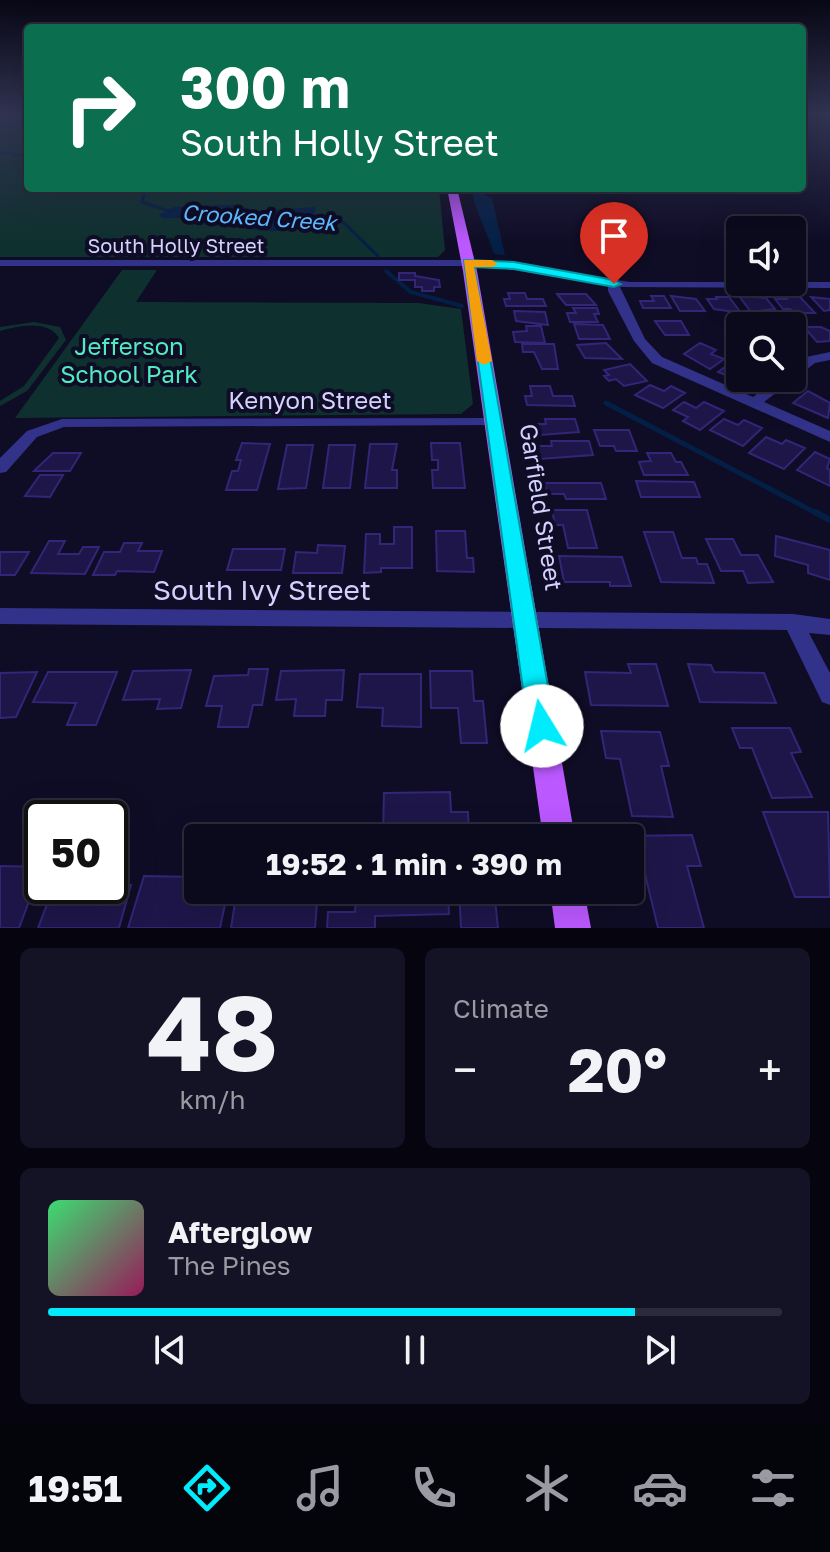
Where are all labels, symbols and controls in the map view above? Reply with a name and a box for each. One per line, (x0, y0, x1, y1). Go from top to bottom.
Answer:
text: 300 m (180, 53, 350, 120)
icon: right (48, 56, 152, 160)
text: South Holly Street (180, 121, 499, 164)
water label: Crooked Creek (181, 198, 340, 236)
pin (580, 202, 648, 284)
icon: arrive (592, 214, 636, 258)
map controls (726, 216, 806, 392)
button: sound (726, 216, 806, 296)
street label: South Holly Street (87, 233, 265, 257)
button: search (726, 312, 806, 392)
park label: Jefferson School Park (60, 331, 198, 388)
street label: Kenyon Street (228, 385, 392, 414)
street label: Garfield Street (514, 421, 570, 593)
street label: South Ivy Street (153, 573, 371, 606)
position arrow (500, 684, 584, 768)
speed limit sign: 50 (24, 800, 128, 904)
text: 19:52 · 1 min · 390 m (266, 846, 562, 882)
text: 48 (147, 969, 278, 1094)
text: Climate (453, 993, 549, 1024)
text: 20° (568, 1033, 667, 1105)
text: − (453, 1043, 477, 1096)
text: + (758, 1043, 782, 1096)
text: km/h (179, 1084, 246, 1115)
text: Afterglow (168, 1214, 312, 1250)
text: The Pines (168, 1250, 291, 1281)
icon: previous (148, 1328, 192, 1372)
icon: pause (393, 1328, 437, 1372)
icon: next (638, 1328, 682, 1372)
icon: directions (179, 1460, 235, 1516)
icon: music (292, 1460, 348, 1516)
icon: phone (406, 1460, 462, 1516)
icon: climate (519, 1460, 575, 1516)
icon: car (632, 1460, 688, 1516)
icon: filters (745, 1460, 801, 1516)
text: 19:51 (29, 1467, 122, 1510)

